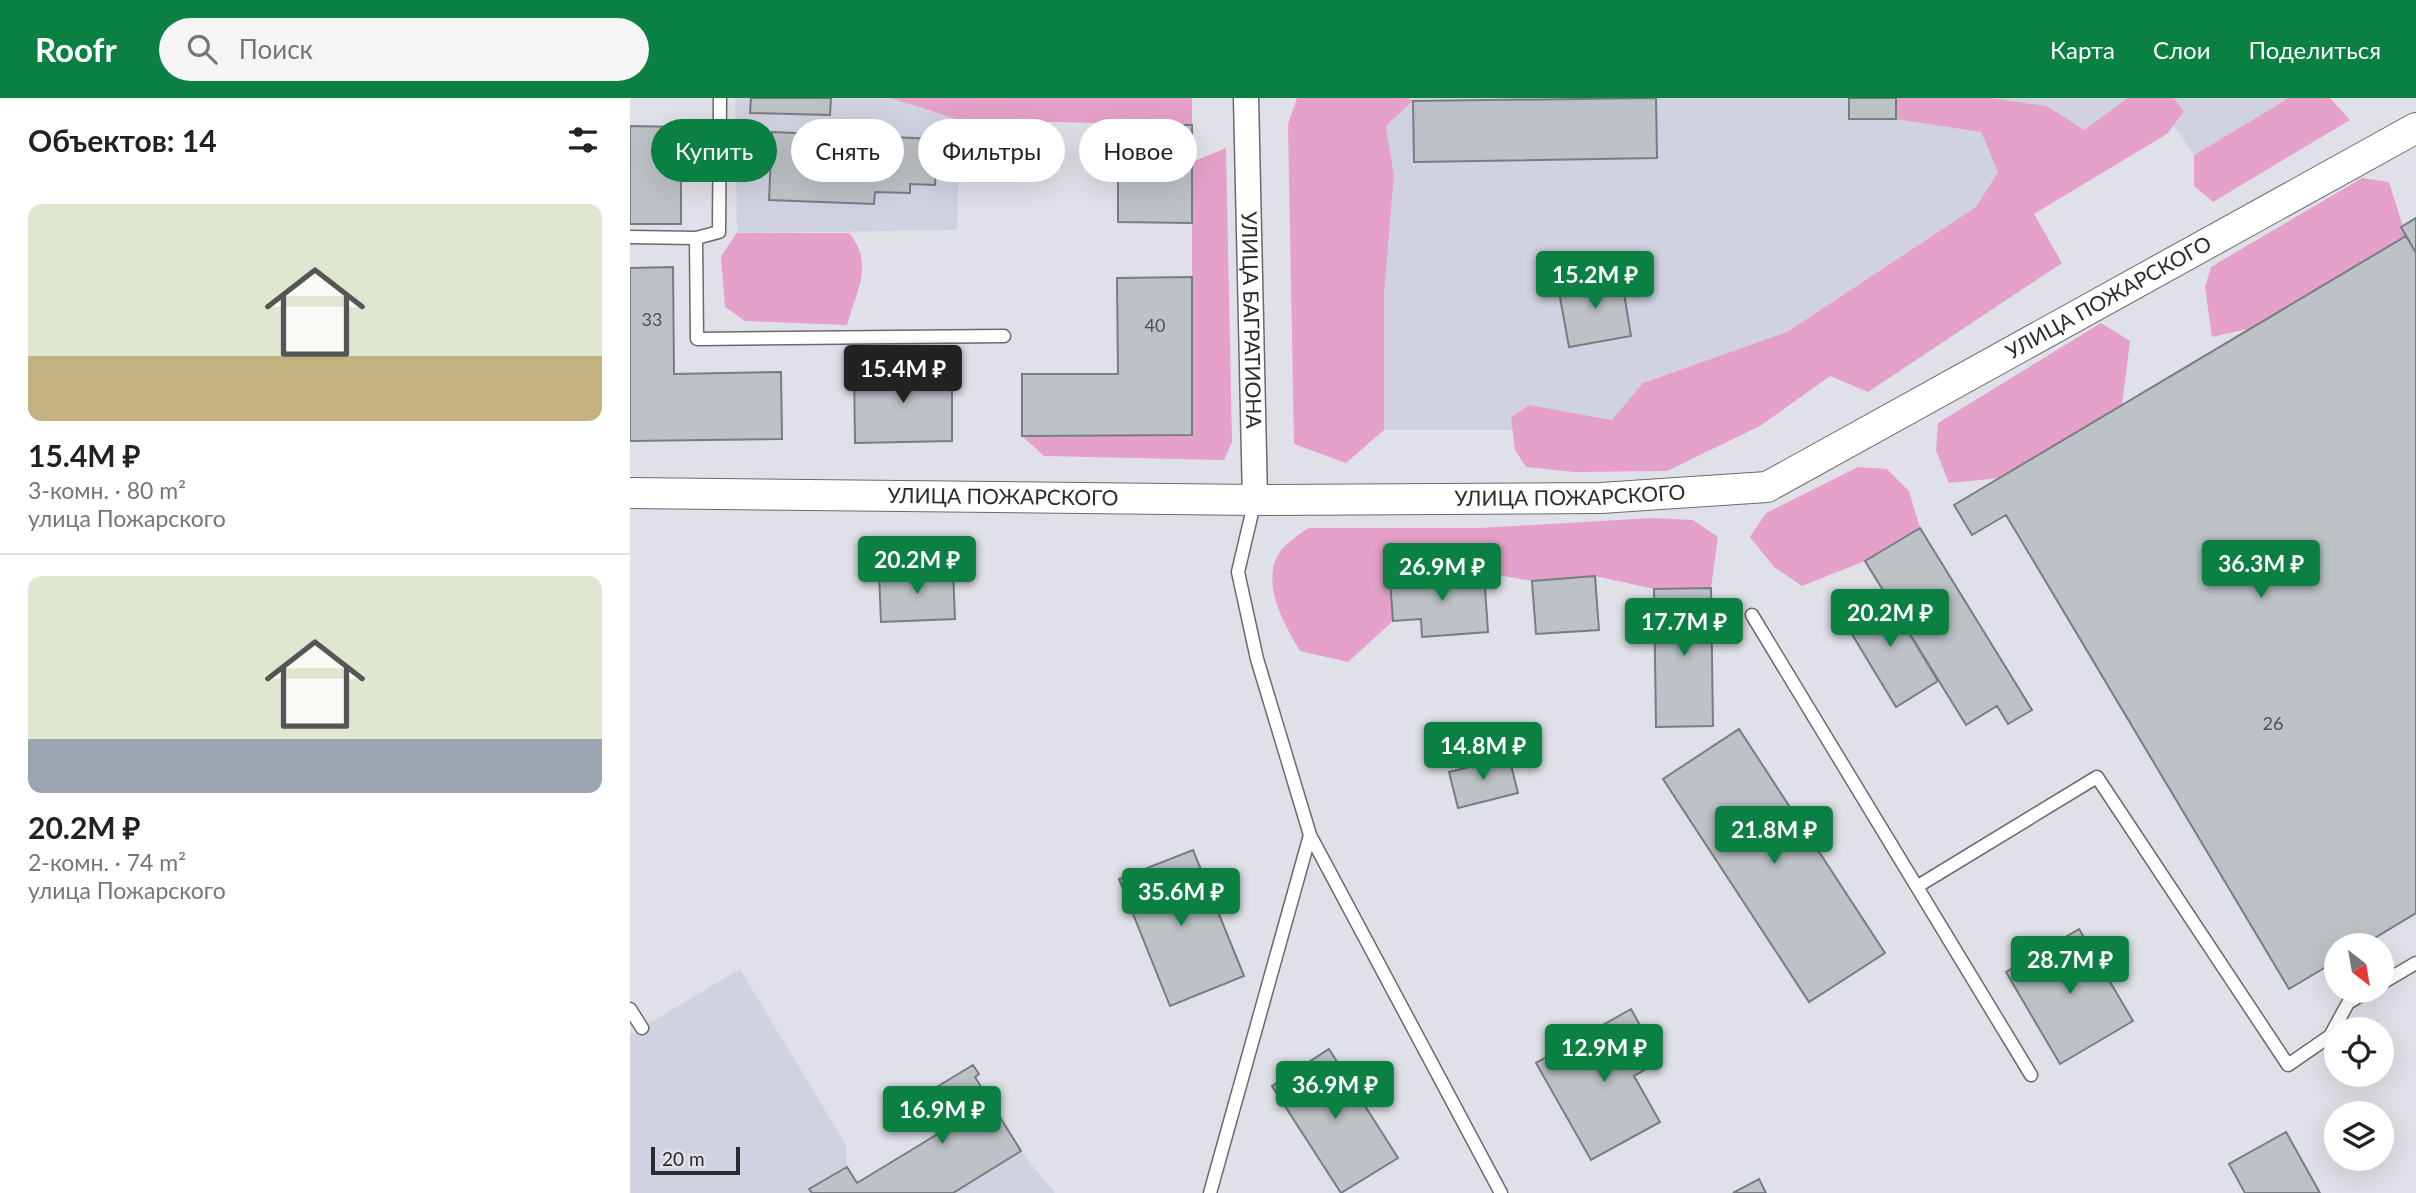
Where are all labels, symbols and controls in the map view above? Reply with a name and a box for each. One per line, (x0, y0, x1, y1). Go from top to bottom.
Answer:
search box (159, 18, 649, 81)
text: Roofr (35, 29, 117, 69)
icon: search (183, 30, 221, 68)
text: Поиск (239, 33, 313, 65)
text: Карта (2050, 35, 2115, 64)
text: Слои (2153, 35, 2210, 64)
text: Поделиться (2248, 35, 2381, 64)
chip: Купить (651, 119, 777, 182)
chip: Снять (791, 119, 904, 182)
chip: Фильтры (918, 119, 1065, 182)
chip: Новое (1079, 119, 1197, 182)
icon: filters (564, 121, 602, 159)
text: Объектов: 14 (28, 122, 217, 158)
street label: УЛИЦА БАГРАТИОНА (1238, 211, 1267, 430)
street label: УЛИЦА ПОЖАРСКОГО (2001, 230, 2215, 363)
icon: home (252, 249, 378, 375)
pin: 15.2M ₽ (1530, 252, 1660, 311)
text: 15.2M ₽ (1552, 260, 1638, 288)
house number: 33 (642, 308, 662, 330)
house number: 40 (1145, 314, 1165, 336)
pin: 15.4M ₽ (838, 345, 968, 405)
text: 15.4M ₽ (860, 354, 946, 382)
text: 15.4M ₽ (28, 437, 140, 473)
text: 3-комн. · 80 m² (28, 476, 186, 504)
street label: УЛИЦА ПОЖАРСКОГО (1454, 478, 1686, 510)
street label: УЛИЦА ПОЖАРСКОГО (887, 482, 1119, 509)
text: улица Пожарского (28, 504, 226, 532)
pin: 20.2M ₽ (852, 536, 982, 596)
pin: 36.3M ₽ (2196, 540, 2326, 600)
pin: 26.9M ₽ (1377, 544, 1507, 603)
text: 20.2M ₽ (874, 545, 960, 573)
text: 36.3M ₽ (2218, 549, 2304, 577)
text: 26.9M ₽ (1399, 552, 1485, 580)
pin: 20.2M ₽ (1825, 589, 1955, 649)
pin: 17.7M ₽ (1619, 598, 1749, 658)
text: 20.2M ₽ (1847, 598, 1933, 626)
text: 17.7M ₽ (1641, 607, 1727, 635)
icon: home (252, 621, 378, 747)
house number: 26 (2263, 712, 2283, 734)
pin: 14.8M ₽ (1418, 722, 1548, 782)
text: 14.8M ₽ (1440, 731, 1526, 759)
pin: 21.8M ₽ (1709, 806, 1839, 866)
text: 20.2M ₽ (28, 809, 140, 845)
text: 21.8M ₽ (1731, 815, 1817, 843)
text: 2-комн. · 74 m² (28, 848, 186, 876)
pin: 35.6M ₽ (1116, 868, 1246, 928)
text: улица Пожарского (28, 876, 226, 904)
text: 35.6M ₽ (1138, 877, 1224, 905)
north arrow (2324, 933, 2394, 1003)
map controls (2324, 933, 2394, 1171)
pin: 28.7M ₽ (2005, 936, 2135, 996)
text: 28.7M ₽ (2027, 945, 2113, 973)
button: locate (2324, 1017, 2394, 1087)
pin: 12.9M ₽ (1539, 1024, 1669, 1084)
text: 12.9M ₽ (1561, 1033, 1647, 1061)
pin: 36.9M ₽ (1270, 1062, 1400, 1121)
text: 36.9M ₽ (1292, 1070, 1378, 1098)
pin: 16.9M ₽ (877, 1086, 1007, 1146)
text: 16.9M ₽ (899, 1095, 985, 1123)
button: layers (2324, 1101, 2394, 1171)
scale bar (651, 1144, 740, 1176)
text: 20 m (662, 1147, 705, 1170)

